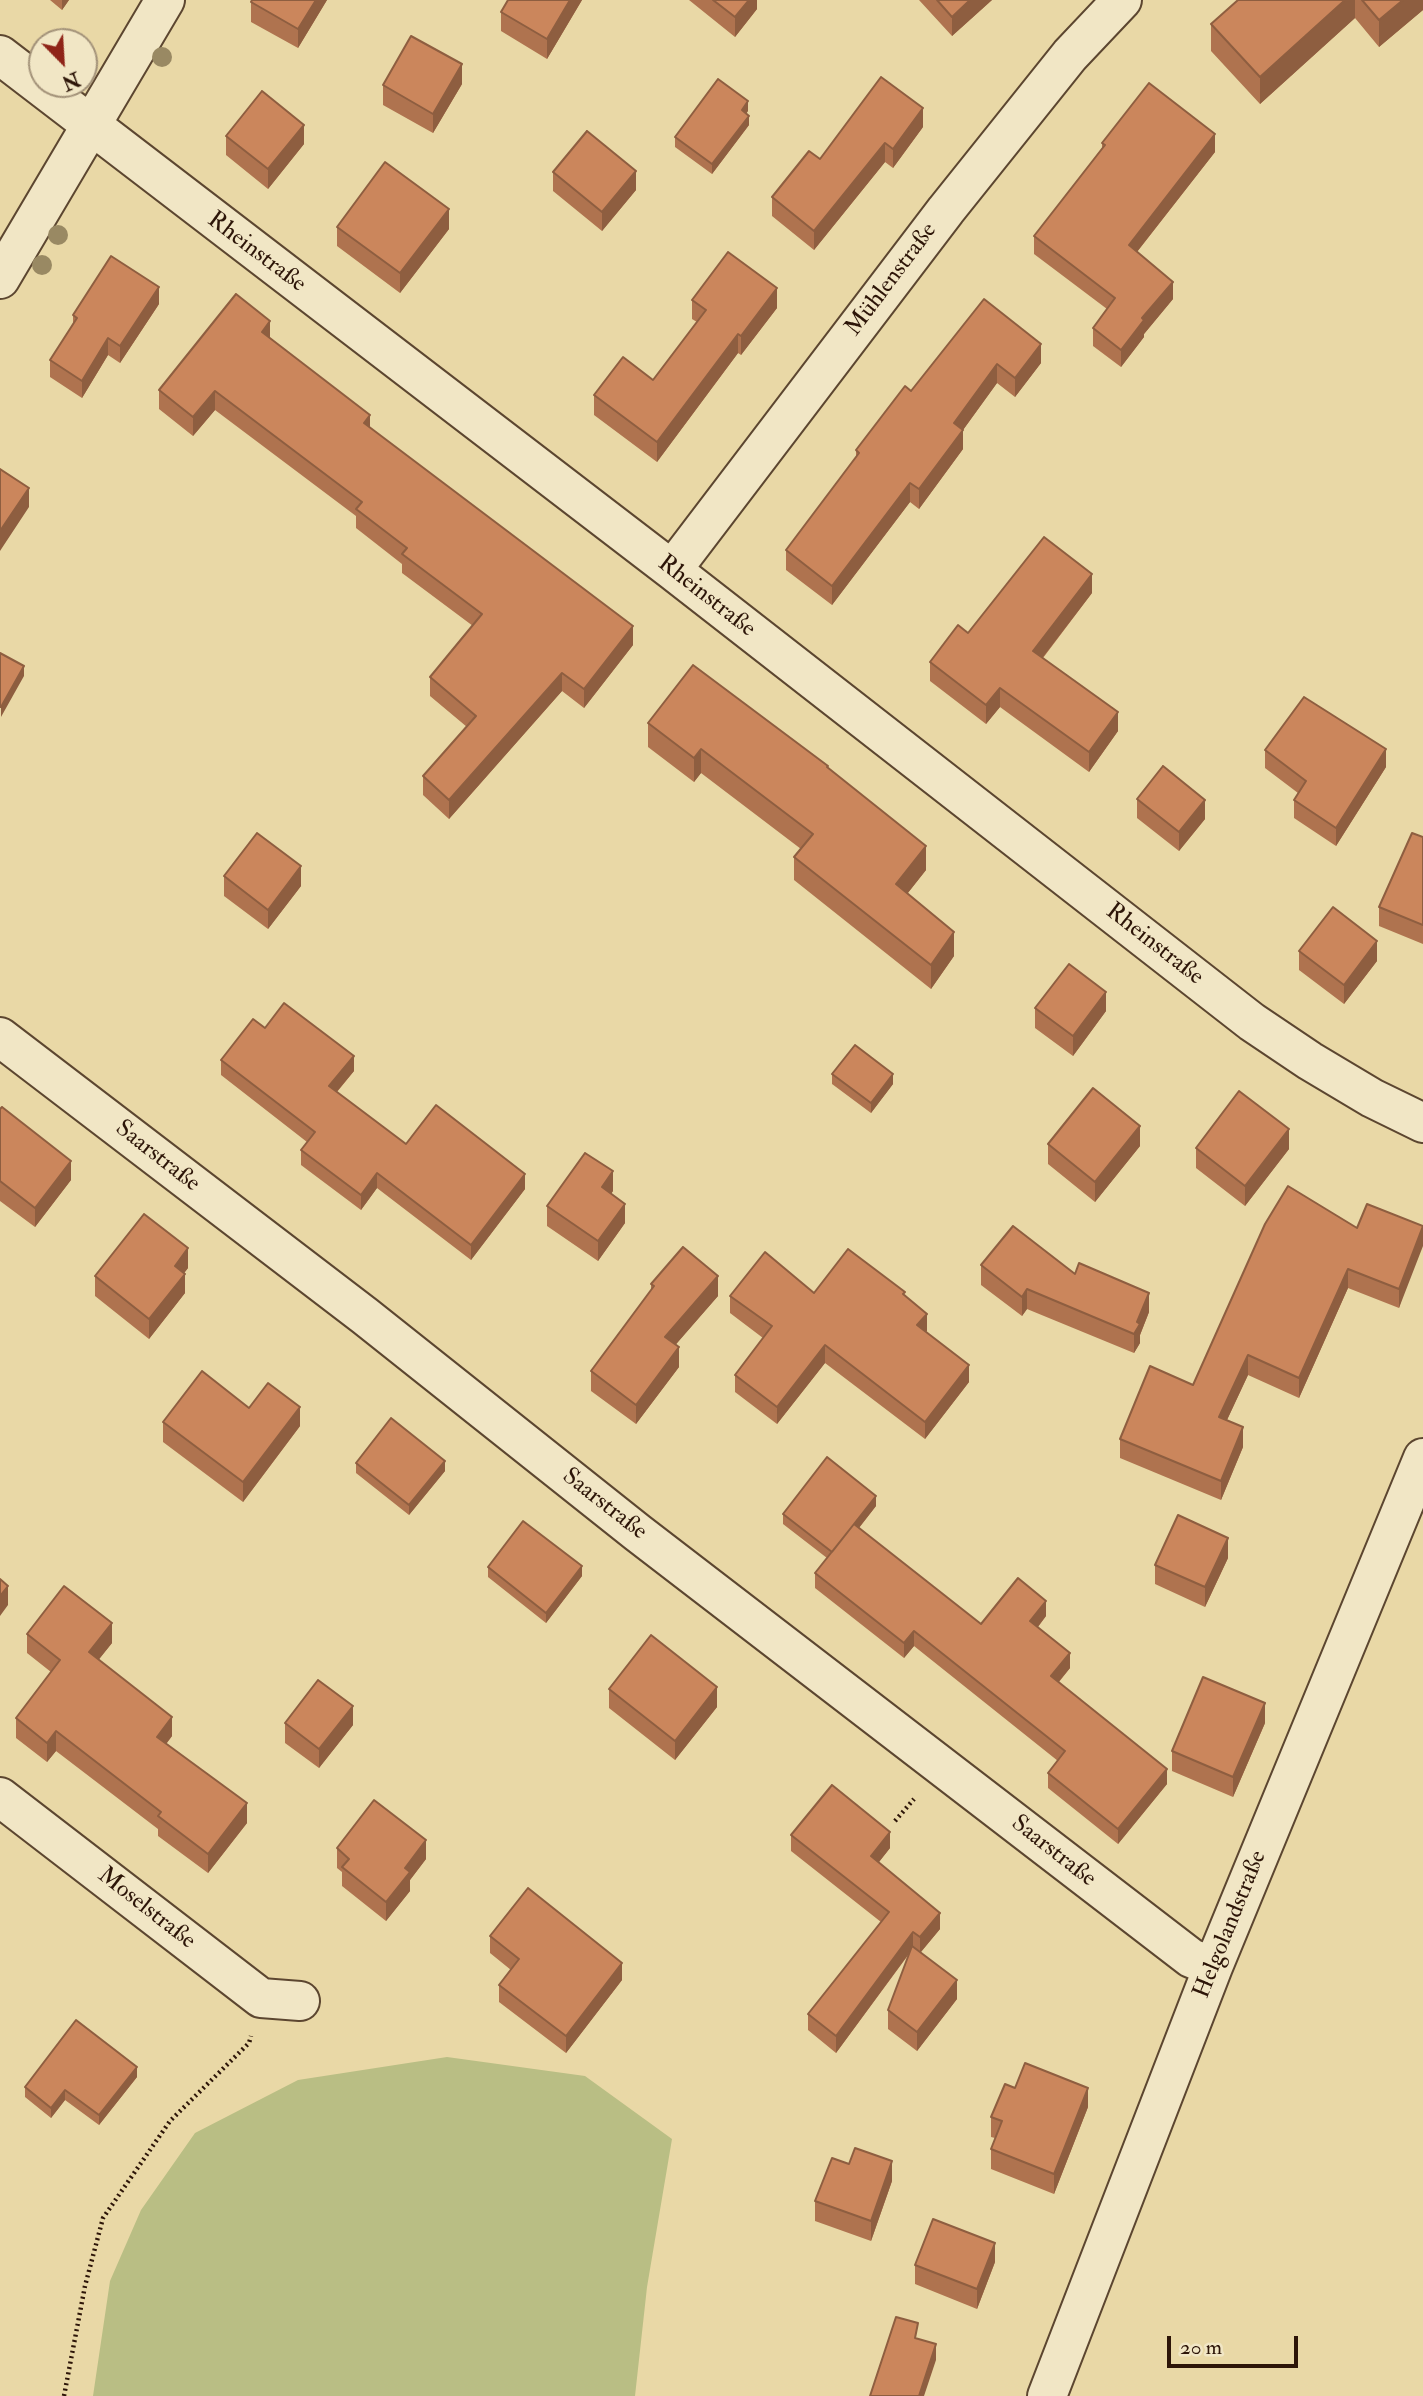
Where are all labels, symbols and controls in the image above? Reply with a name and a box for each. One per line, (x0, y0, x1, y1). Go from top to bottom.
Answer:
north arrow (28, 28, 98, 98)
text: N (58, 66, 83, 95)
street label: Rheinstraße (201, 206, 311, 300)
street label: Mühlenstraße (840, 218, 944, 342)
street label: Rheinstraße (651, 550, 761, 644)
street label: Rheinstraße (1099, 898, 1209, 992)
street label: Saarstraße (109, 1115, 205, 1199)
street label: Saarstraße (556, 1463, 652, 1547)
street label: Saarstraße (1005, 1810, 1101, 1894)
street label: Helgolandstraße (1188, 1847, 1274, 2003)
street label: Moselstraße (91, 1862, 201, 1956)
scale bar (1171, 2322, 1302, 2366)
text: 20 m (1180, 2334, 1222, 2361)

